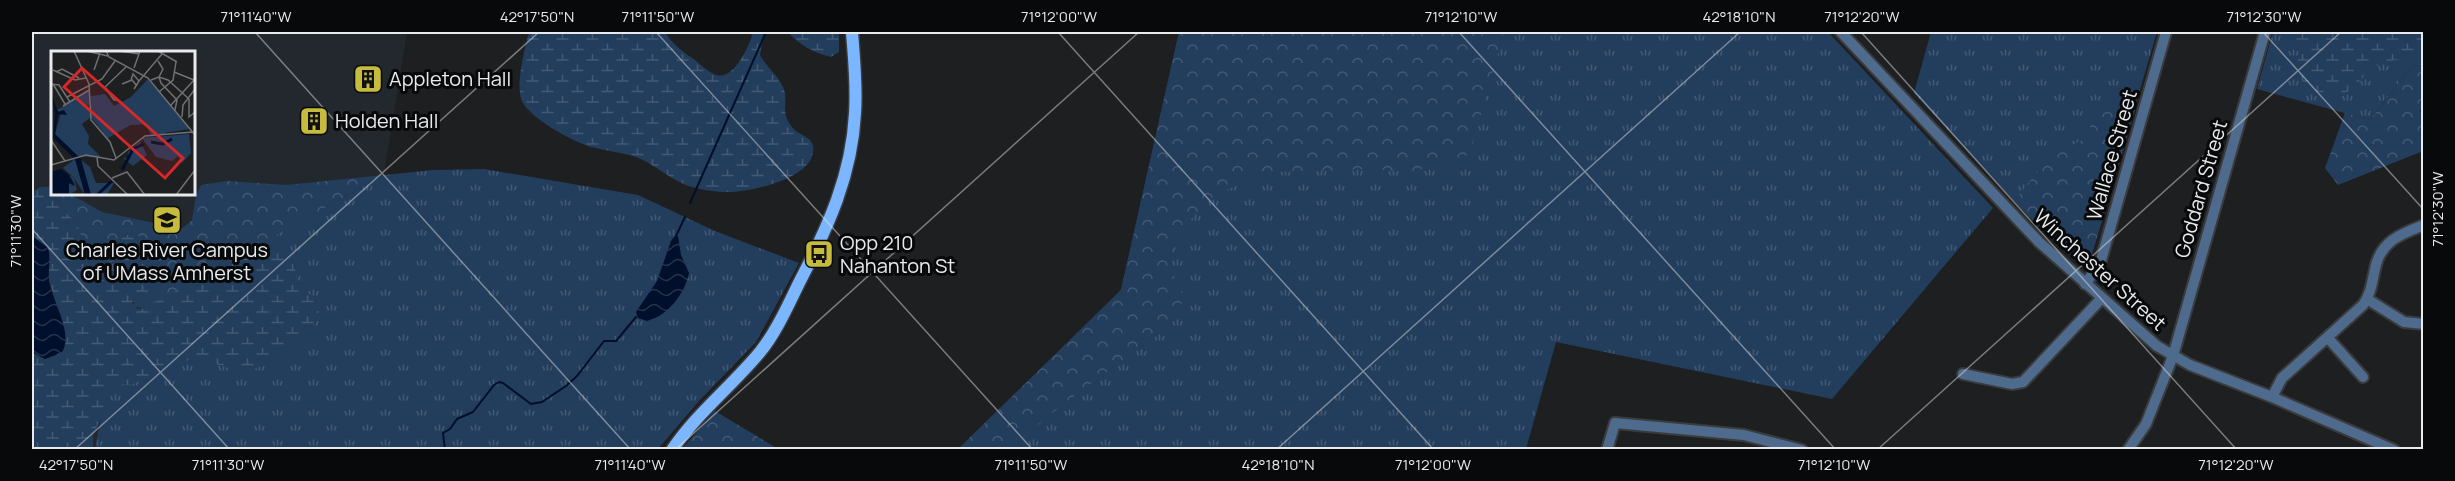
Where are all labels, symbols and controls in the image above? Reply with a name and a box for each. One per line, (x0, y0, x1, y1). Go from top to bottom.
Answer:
text: 71°11'40"W (220, 6, 292, 27)
text: 42°17'50"N (500, 6, 574, 27)
text: 71°11'50"W (622, 6, 694, 27)
text: 71°12'00"W (1021, 6, 1097, 27)
text: 71°12'10"W (1425, 6, 1497, 27)
text: 42°18'10"N (1702, 6, 1776, 27)
text: 71°12'20"W (1824, 6, 1900, 27)
text: 71°12'30"W (2226, 6, 2302, 27)
inset map (51, 51, 195, 195)
building icon: Appleton Hall (352, 63, 384, 95)
place label: Appleton Hall (389, 65, 511, 92)
street label: Wallace Street (2080, 86, 2143, 223)
building icon: Holden Hall (298, 105, 330, 137)
place label: Holden Hall (335, 107, 438, 134)
street label: Goddard Street (2168, 117, 2233, 261)
text: 71°12'30"W (2427, 171, 2448, 247)
text: 71°11'30"W (5, 195, 26, 267)
street label: Winchester Street (2028, 203, 2172, 336)
school or university icon: Charles River Campus of UMass Amherst (151, 204, 183, 236)
place label: Opp 210 Nahanton St (840, 229, 955, 279)
place label: Charles River Campus of UMass Amherst (66, 236, 268, 286)
bus stop icon: Opp 210 Nahanton St (803, 238, 835, 270)
text: 42°17'50"N (39, 454, 113, 475)
text: 71°11'30"W (192, 454, 264, 475)
text: 71°11'40"W (594, 454, 666, 475)
text: 71°11'50"W (995, 454, 1067, 475)
text: 42°18'10"N (1241, 454, 1315, 475)
text: 71°12'00"W (1395, 454, 1471, 475)
text: 71°12'10"W (1798, 454, 1870, 475)
text: 71°12'20"W (2198, 454, 2274, 475)

